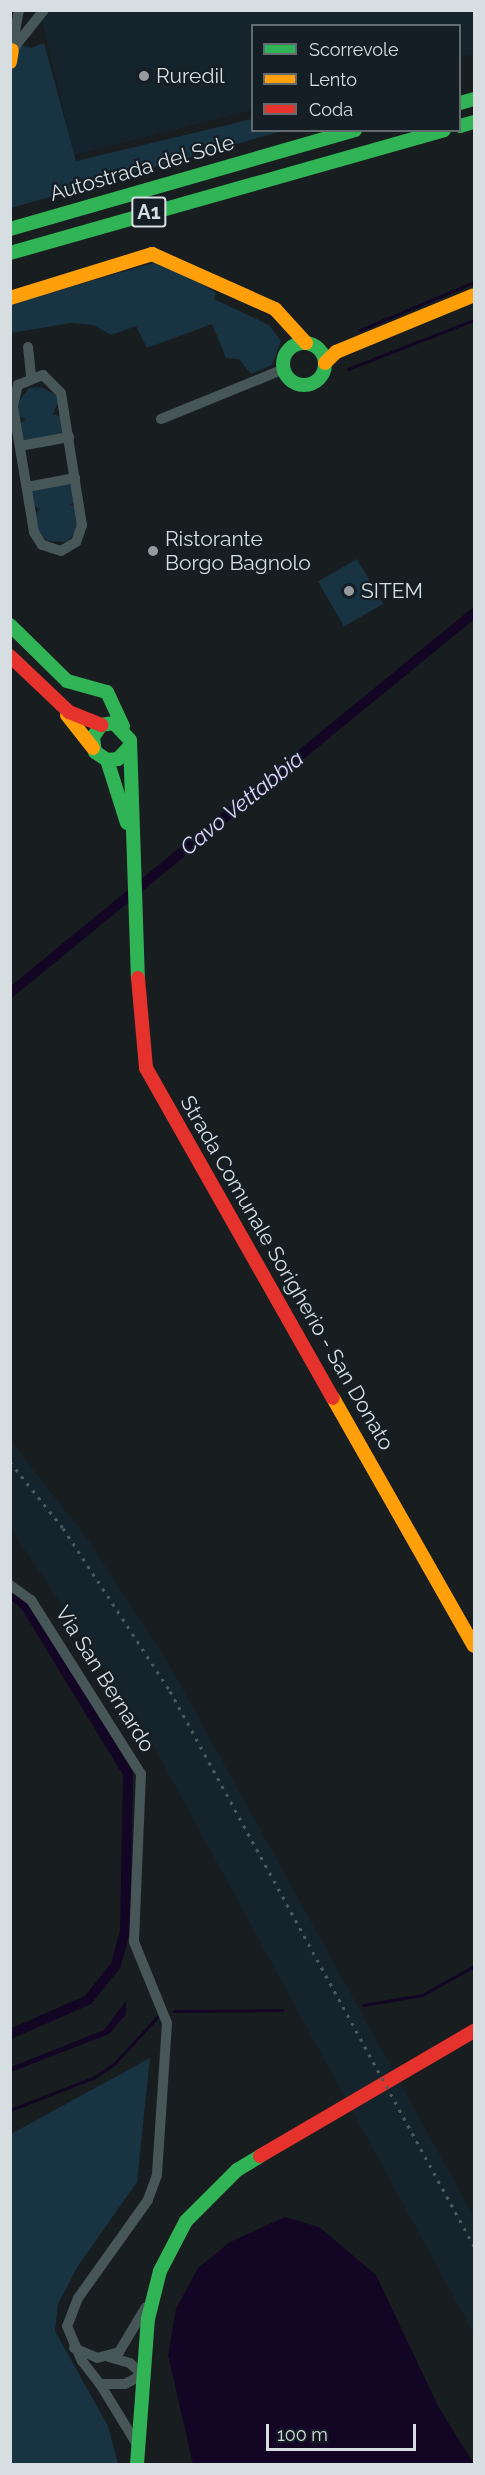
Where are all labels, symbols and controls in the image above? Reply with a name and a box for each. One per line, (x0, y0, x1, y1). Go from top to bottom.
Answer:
legend (251, 24, 461, 132)
text: Scorrevole (309, 39, 399, 60)
place label: Ruredil (156, 63, 225, 89)
marker: Ruredil (137, 69, 151, 83)
text: Lento (309, 69, 357, 90)
text: Coda (309, 99, 353, 120)
street label: Autostrada del Sole (47, 130, 237, 206)
road number: A1 (131, 195, 167, 229)
place label: Ristorante Borgo Bagnolo (165, 526, 311, 576)
marker: Ristorante Borgo Bagnolo (146, 544, 160, 558)
place label: SITEM (361, 578, 423, 604)
marker: SITEM (342, 584, 356, 598)
water label: Cavo Vettabbia (175, 745, 309, 861)
street label: Strada Comunale Sorigherio - San Donato (175, 1091, 399, 1455)
street label: Via San Bernardo (50, 1601, 160, 1757)
scale bar (269, 2412, 419, 2450)
text: 100 m (277, 2424, 328, 2445)

